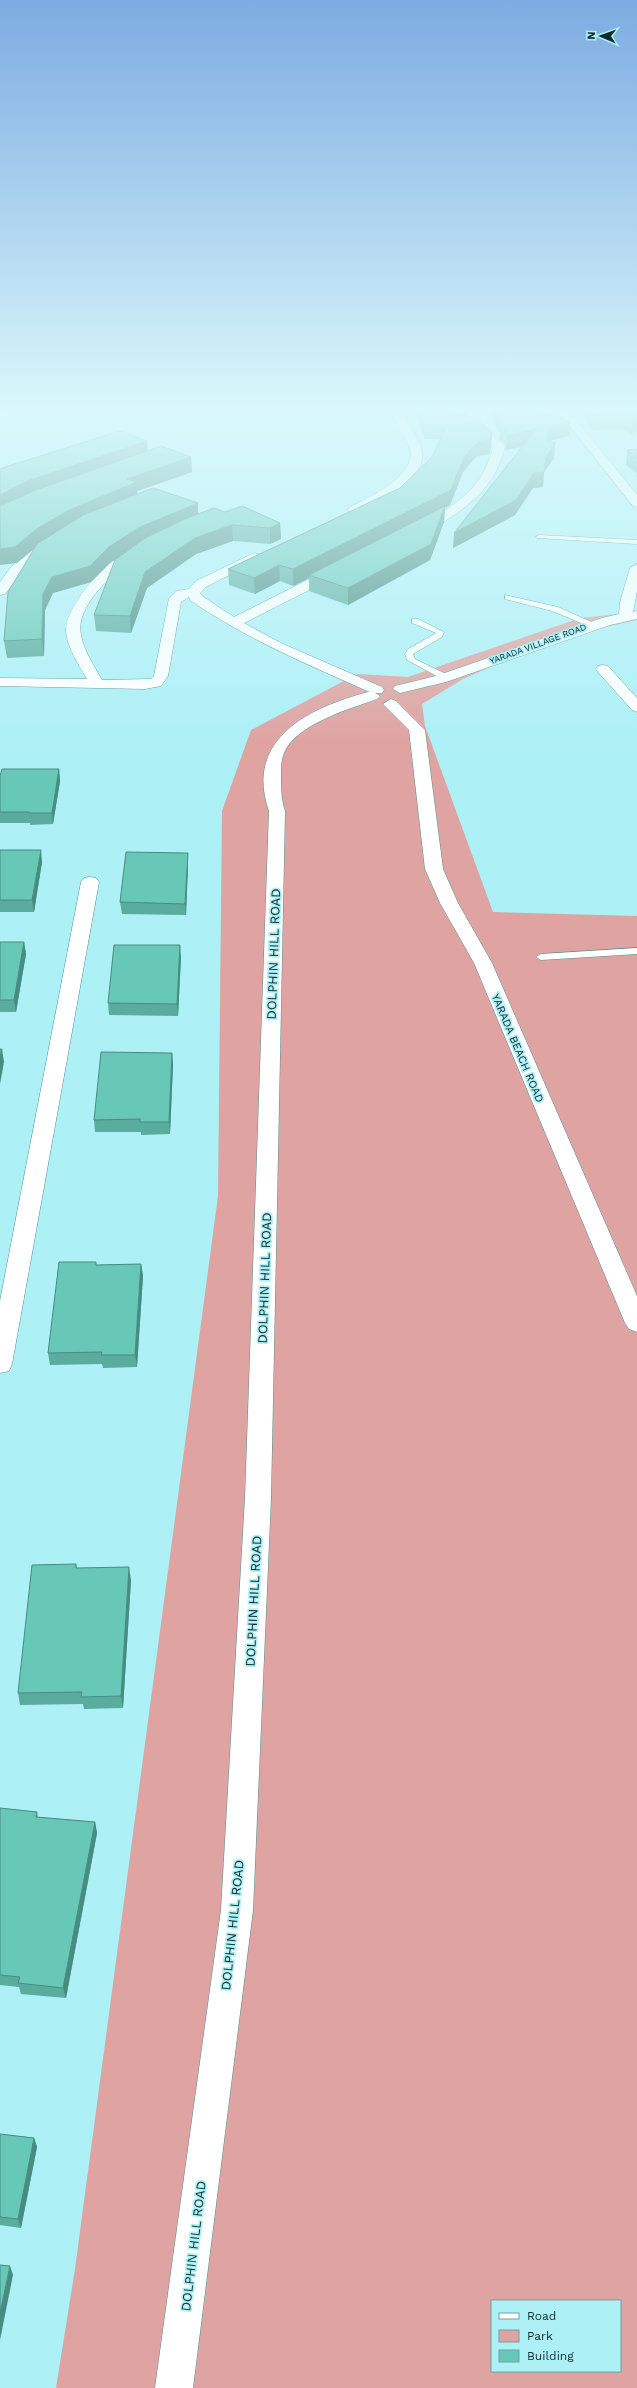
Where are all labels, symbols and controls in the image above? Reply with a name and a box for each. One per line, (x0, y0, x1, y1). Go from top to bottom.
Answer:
north arrow (581, 16, 621, 56)
text: N (585, 31, 598, 40)
street label: YARADA VILLAGE ROAD (488, 622, 588, 666)
street label: DOLPHIN HILL ROAD (264, 888, 283, 1020)
street label: YARADA BEACH ROAD (489, 992, 546, 1105)
street label: DOLPHIN HILL ROAD (255, 1212, 274, 1344)
street label: DOLPHIN HILL ROAD (243, 1535, 264, 1667)
street label: DOLPHIN HILL ROAD (218, 1859, 247, 1991)
street label: DOLPHIN HILL ROAD (178, 2180, 209, 2312)
legend (491, 2300, 621, 2372)
text: Road (527, 2309, 556, 2323)
text: Park (527, 2329, 553, 2343)
text: Building (527, 2349, 574, 2363)

